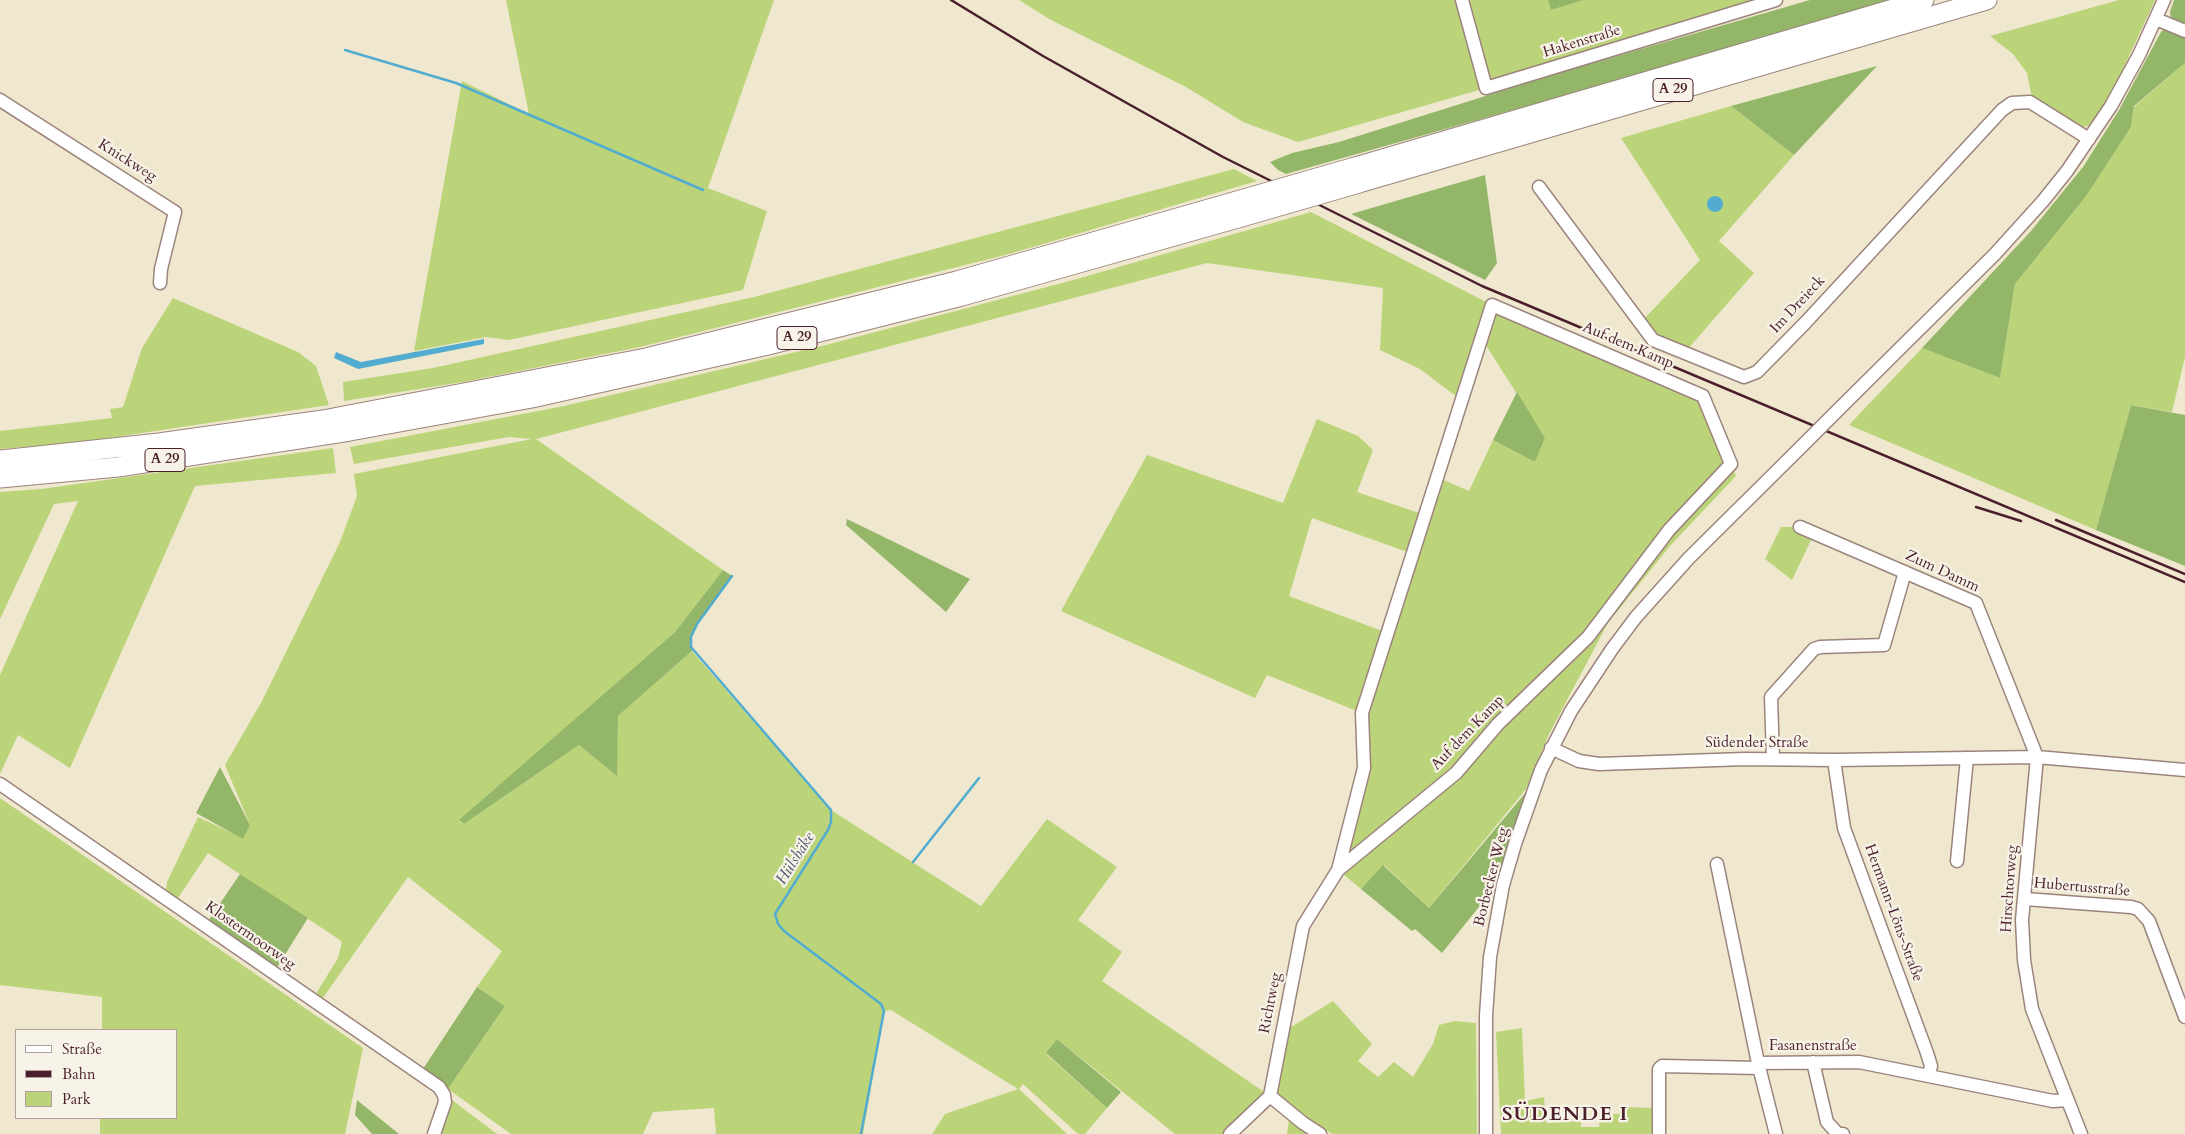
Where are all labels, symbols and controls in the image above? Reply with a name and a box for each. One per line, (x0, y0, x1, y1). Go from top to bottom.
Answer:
street label: Hakenstraße (1541, 22, 1623, 62)
road number: A 29 (1653, 78, 1693, 102)
street label: Knickweg (94, 136, 160, 186)
street label: Im Dreieck (1767, 272, 1829, 338)
street label: Auf dem Kamp (1580, 319, 1676, 373)
road number: A 29 (777, 326, 817, 349)
road number: A 29 (145, 448, 185, 472)
street label: Zum Damm (1902, 547, 1982, 597)
street label: Auf dem Kamp (1428, 692, 1508, 774)
street label: Südender Straße (1705, 735, 1809, 753)
street label: Borbecker Weg (1471, 826, 1513, 928)
water label: Hülsbäke (772, 829, 820, 889)
street label: Hermann-Löns-Straße (1860, 842, 1926, 984)
street label: Hirschtorweg (1998, 845, 2022, 933)
street label: Hubertusstraße (2033, 875, 2131, 901)
street label: Klostermoorweg (201, 898, 299, 974)
street label: Richtweg (1256, 971, 1286, 1035)
legend (15, 1029, 178, 1119)
street label: Fasanenstraße (1769, 1038, 1857, 1056)
text: Straße (62, 1039, 102, 1059)
text: Bahn (62, 1064, 95, 1084)
text: Park (62, 1089, 91, 1109)
district label: SÜDENDE I (1501, 1103, 1629, 1127)

